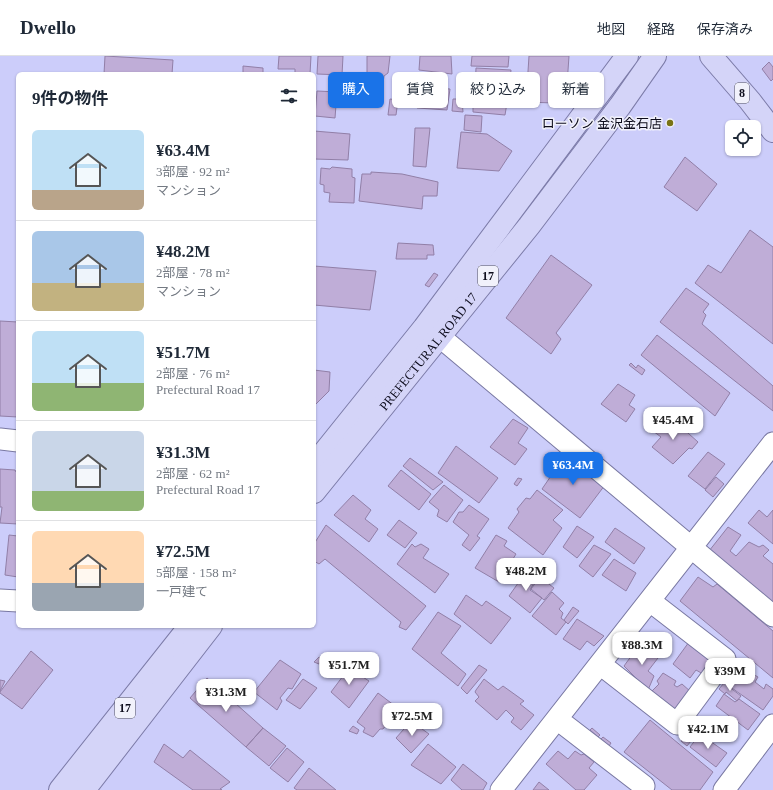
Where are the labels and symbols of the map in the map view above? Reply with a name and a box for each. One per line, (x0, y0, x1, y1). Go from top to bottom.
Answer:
road number: 8 (735, 83, 749, 103)
place label: ローソン 金沢金石店 (542, 116, 662, 131)
marker: ローソン 金沢金石店 (665, 118, 675, 128)
road number: 17 (478, 266, 498, 286)
street label: PREFECTURAL ROAD 17 (376, 289, 480, 413)
pin: ¥45.4M (640, 407, 706, 441)
pin: ¥63.4M (540, 452, 606, 486)
pin: ¥48.2M (493, 558, 559, 592)
pin: ¥88.3M (609, 632, 675, 666)
pin: ¥51.7M (316, 652, 382, 686)
pin: ¥39M (706, 658, 754, 692)
pin: ¥31.3M (193, 679, 259, 713)
road number: 17 (115, 698, 135, 718)
pin: ¥72.5M (379, 703, 445, 737)
pin: ¥42.1M (675, 716, 741, 750)

